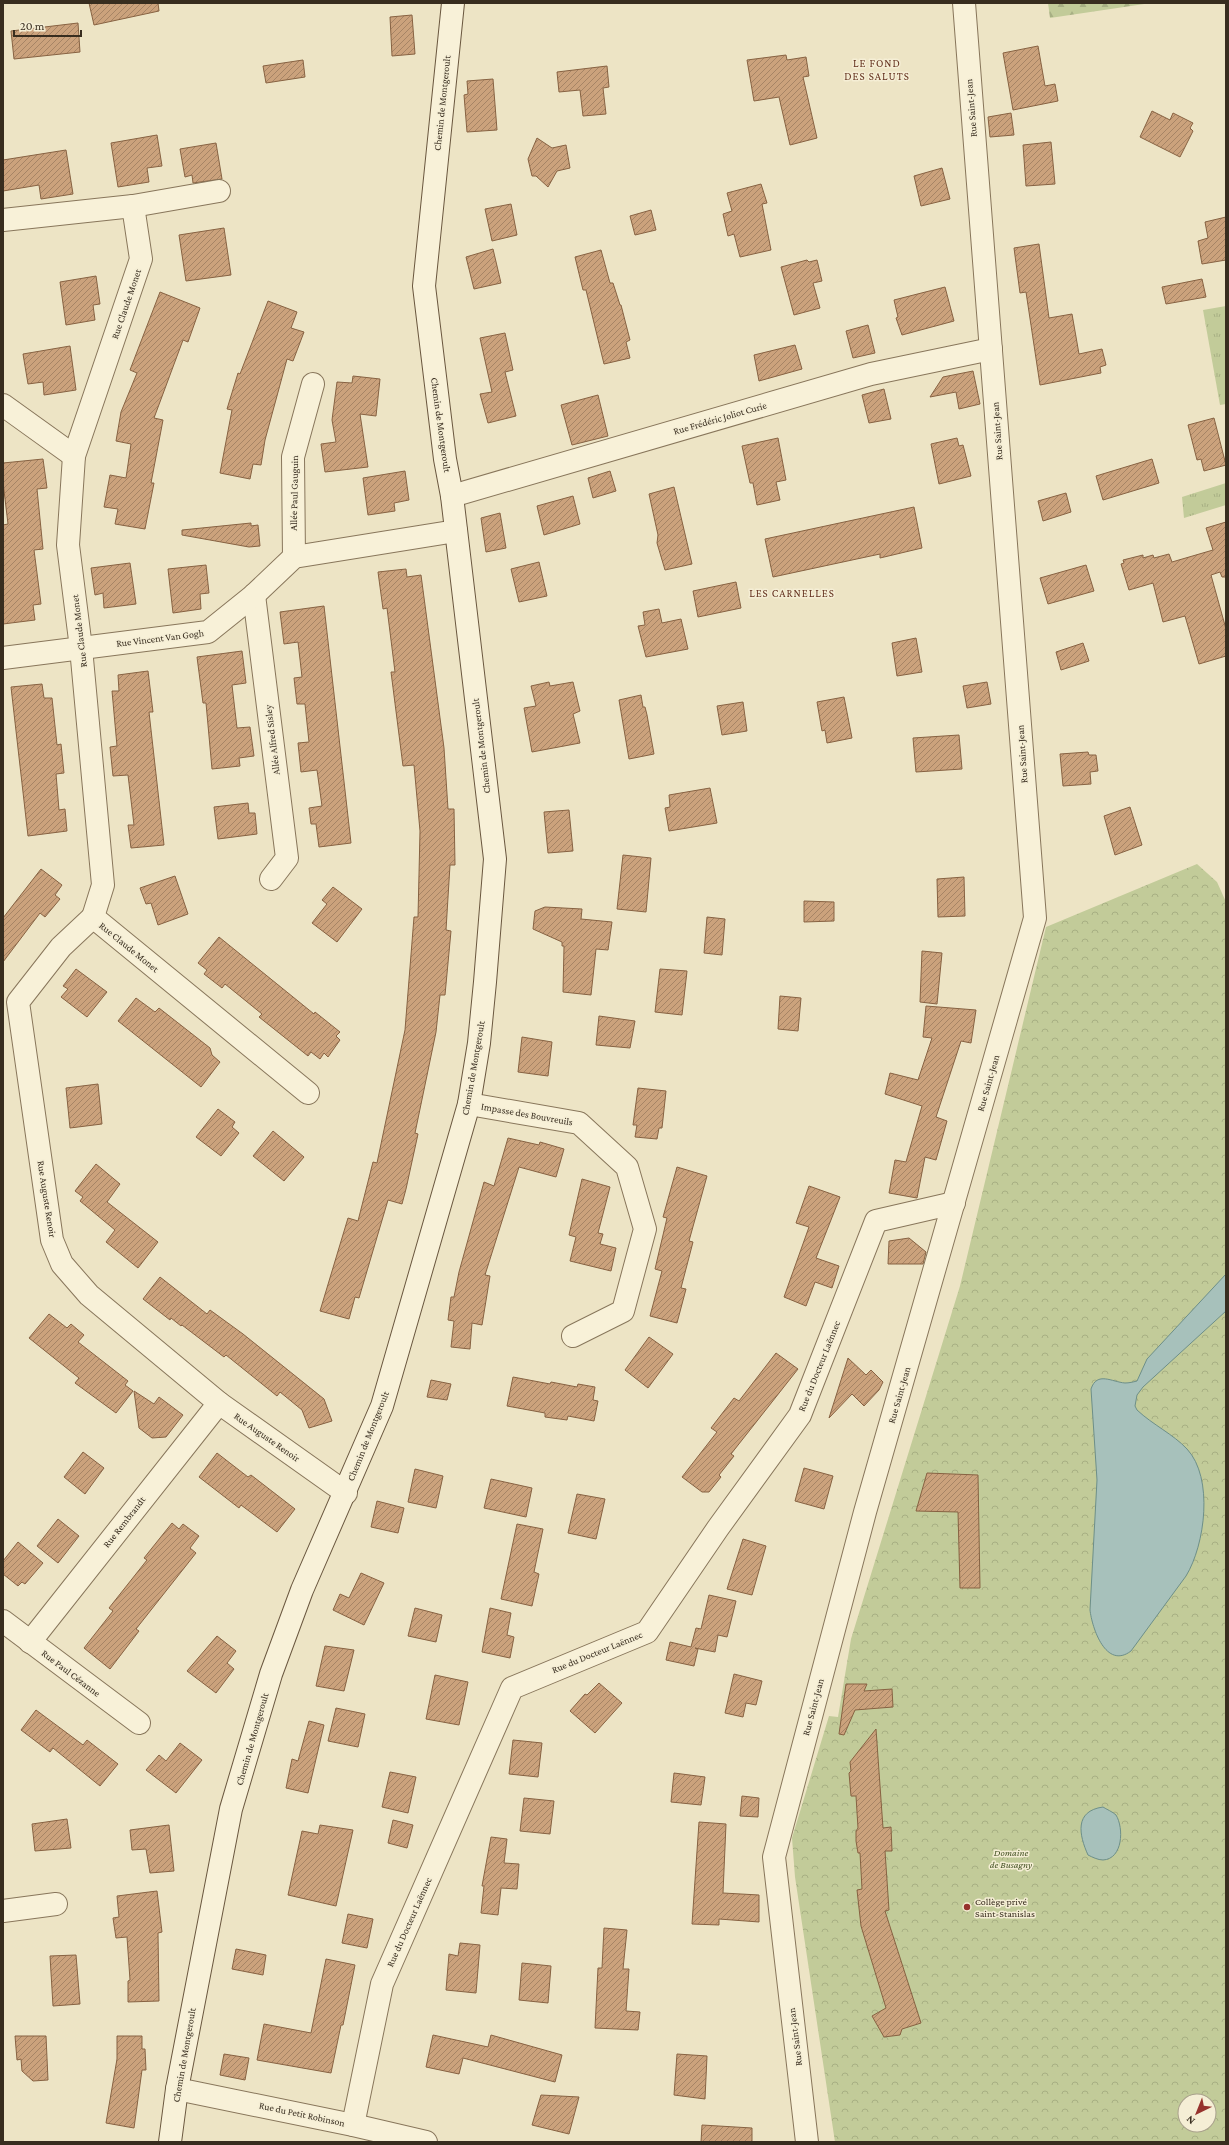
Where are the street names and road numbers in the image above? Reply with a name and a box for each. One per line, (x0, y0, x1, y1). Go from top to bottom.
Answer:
street label: Chemin de Montgeroult (432, 54, 453, 151)
street label: Rue Saint-Jean (963, 78, 979, 138)
street label: Rue Claude Monet (109, 267, 143, 340)
street label: Chemin de Montgeroult (429, 377, 453, 474)
street label: Rue Frédéric Joliot Curie (672, 399, 768, 437)
street label: Rue Saint-Jean (989, 401, 1005, 461)
street label: Allée Paul Gauguin (288, 455, 300, 531)
street label: Rue Claude Monet (69, 593, 89, 668)
street label: Rue Vincent Van Gogh (116, 627, 205, 649)
street label: Chemin de Montgeroult (470, 697, 492, 794)
street label: Allée Alfred Sisley (262, 704, 282, 776)
street label: Rue Saint-Jean (1014, 724, 1030, 784)
street label: Rue Claude Monet (97, 920, 161, 975)
street label: Chemin de Montgeroult (459, 1019, 487, 1116)
street label: Rue Saint-Jean (975, 1053, 1002, 1113)
street label: Impasse des Bouvreuils (480, 1101, 574, 1128)
street label: Rue Auguste Renoir (35, 1160, 59, 1239)
street label: Rue du Docteur Laënnec (796, 1318, 843, 1413)
street label: Rue Saint-Jean (886, 1365, 913, 1425)
street label: Chemin de Montgeroult (345, 1389, 391, 1482)
street label: Rue Auguste Renoir (232, 1410, 302, 1464)
street label: Rue Rembrandt (101, 1494, 148, 1550)
street label: Rue du Docteur Laënnec (550, 1628, 645, 1675)
street label: Rue Paul Cézanne (40, 1647, 103, 1699)
street label: Rue Saint-Jean (800, 1677, 826, 1737)
street label: Chemin de Montgeroult (234, 1691, 271, 1787)
street label: Rue du Docteur Laënnec (384, 1875, 434, 1968)
street label: Chemin de Montgeroult (170, 2006, 198, 2103)
street label: Rue Saint-Jean (786, 2007, 804, 2067)
street label: Rue du Petit Robinson (258, 2100, 347, 2129)

